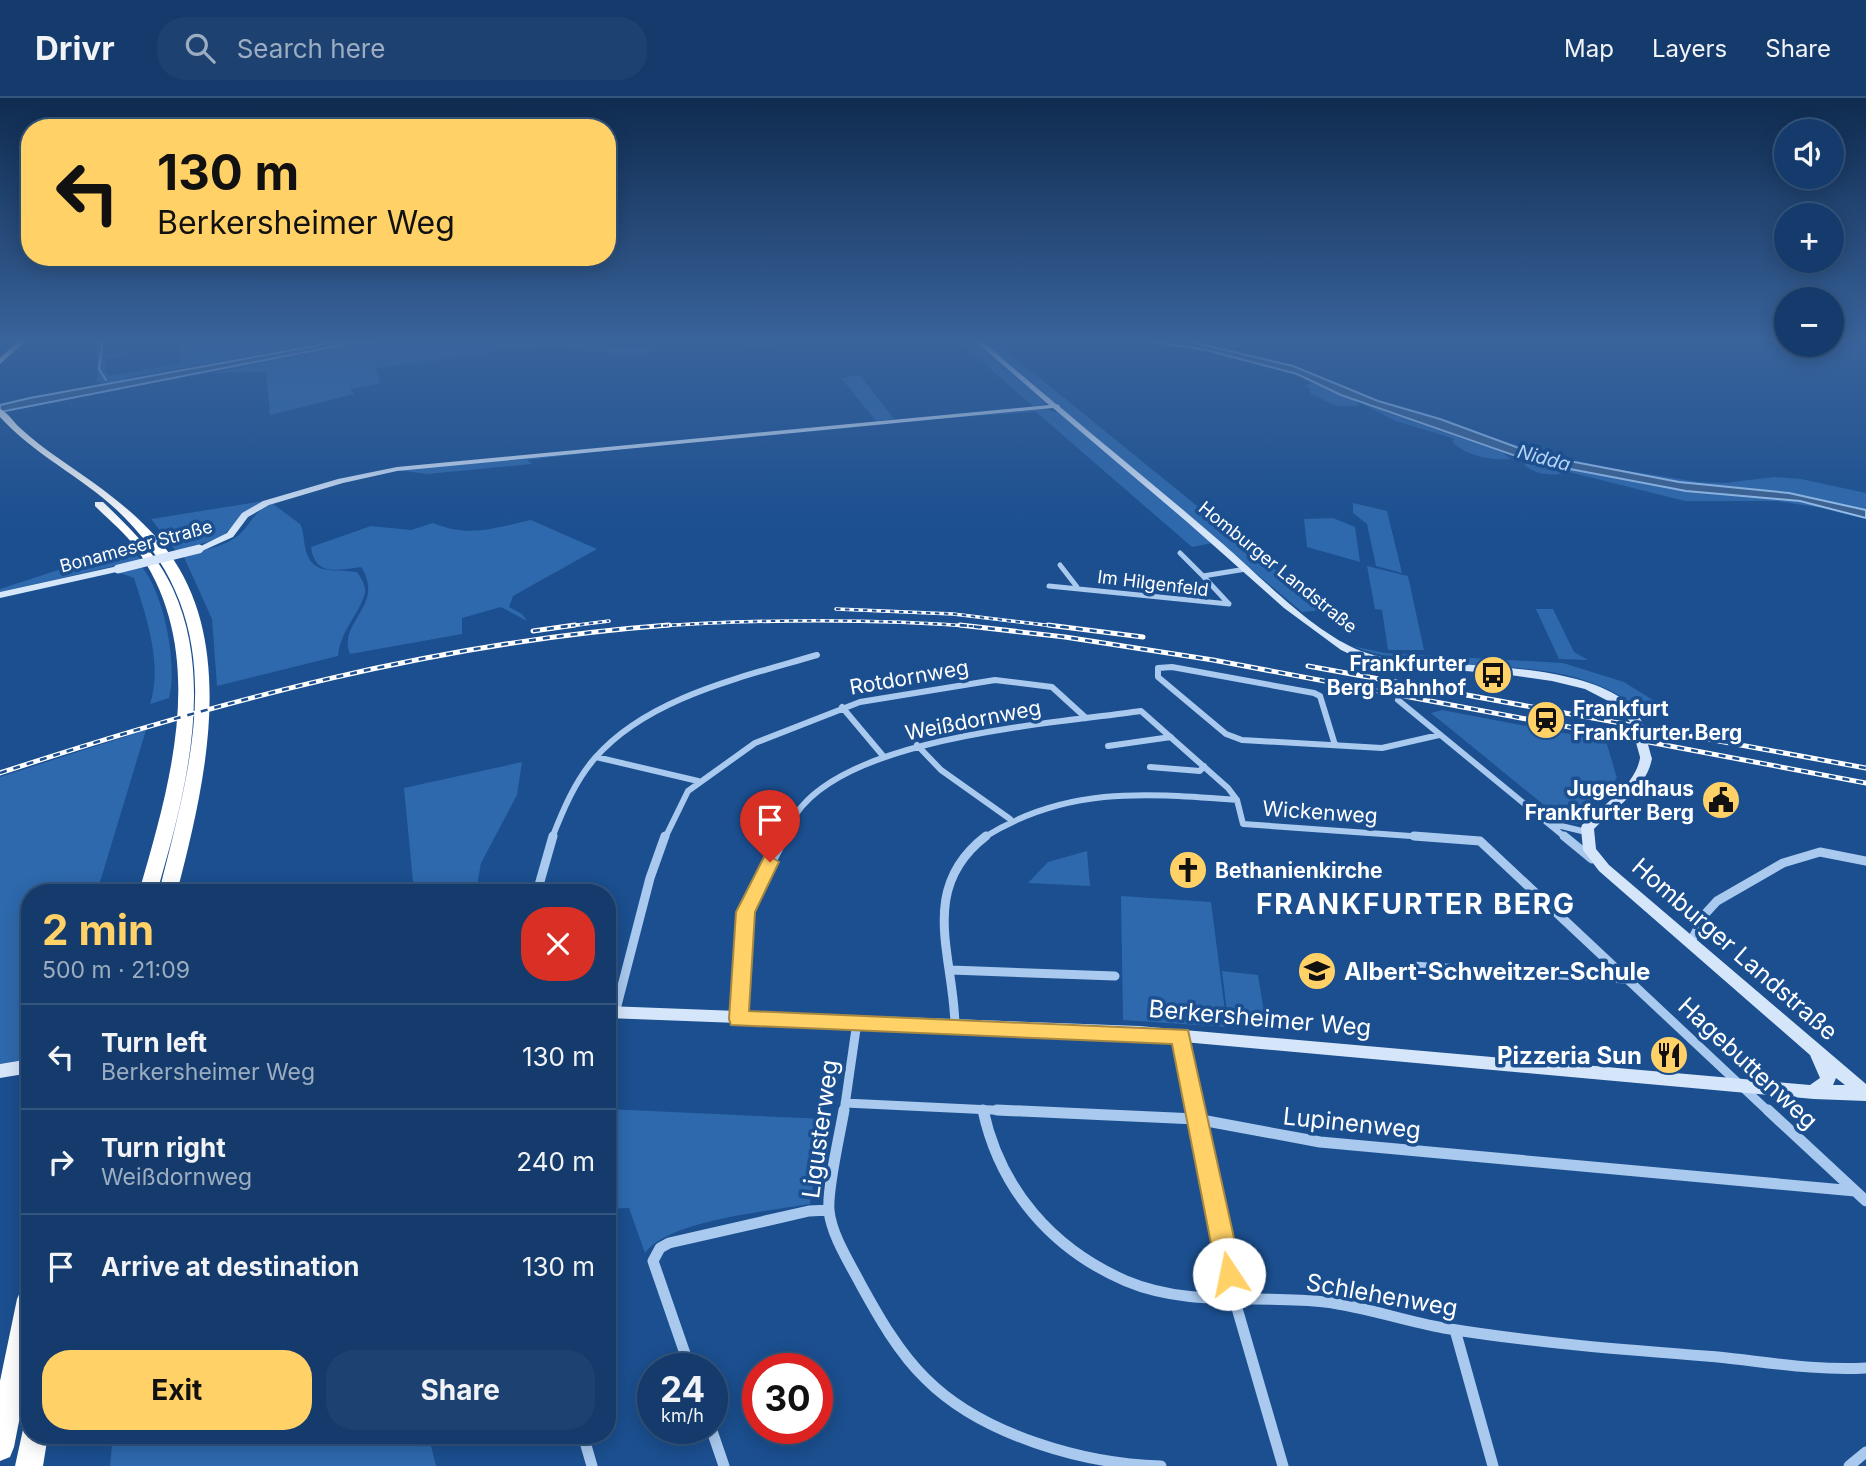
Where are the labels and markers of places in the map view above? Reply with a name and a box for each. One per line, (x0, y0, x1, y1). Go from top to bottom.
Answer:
place label: Frankfurter Berg Bahnhof (1327, 651, 1467, 700)
bus stop icon: Frankfurter Berg Bahnhof (1472, 654, 1514, 696)
place label: Frankfurt Frankfurter Berg (1573, 696, 1742, 745)
station icon: Frankfurt Frankfurter Berg (1525, 699, 1567, 741)
place label: Jugendhaus Frankfurter Berg (1525, 776, 1694, 825)
public building icon: Jugendhaus Frankfurter Berg (1700, 779, 1742, 821)
pin (740, 790, 800, 862)
church icon: Bethanienkirche (1167, 849, 1209, 891)
place label: Bethanienkirche (1215, 858, 1383, 883)
school or university icon: Albert-Schweitzer-Schule (1296, 950, 1338, 992)
place label: Albert-Schweitzer-Schule (1344, 957, 1650, 986)
restaurant icon: Pizzeria Sun (1648, 1034, 1690, 1076)
place label: Pizzeria Sun (1497, 1041, 1642, 1070)

